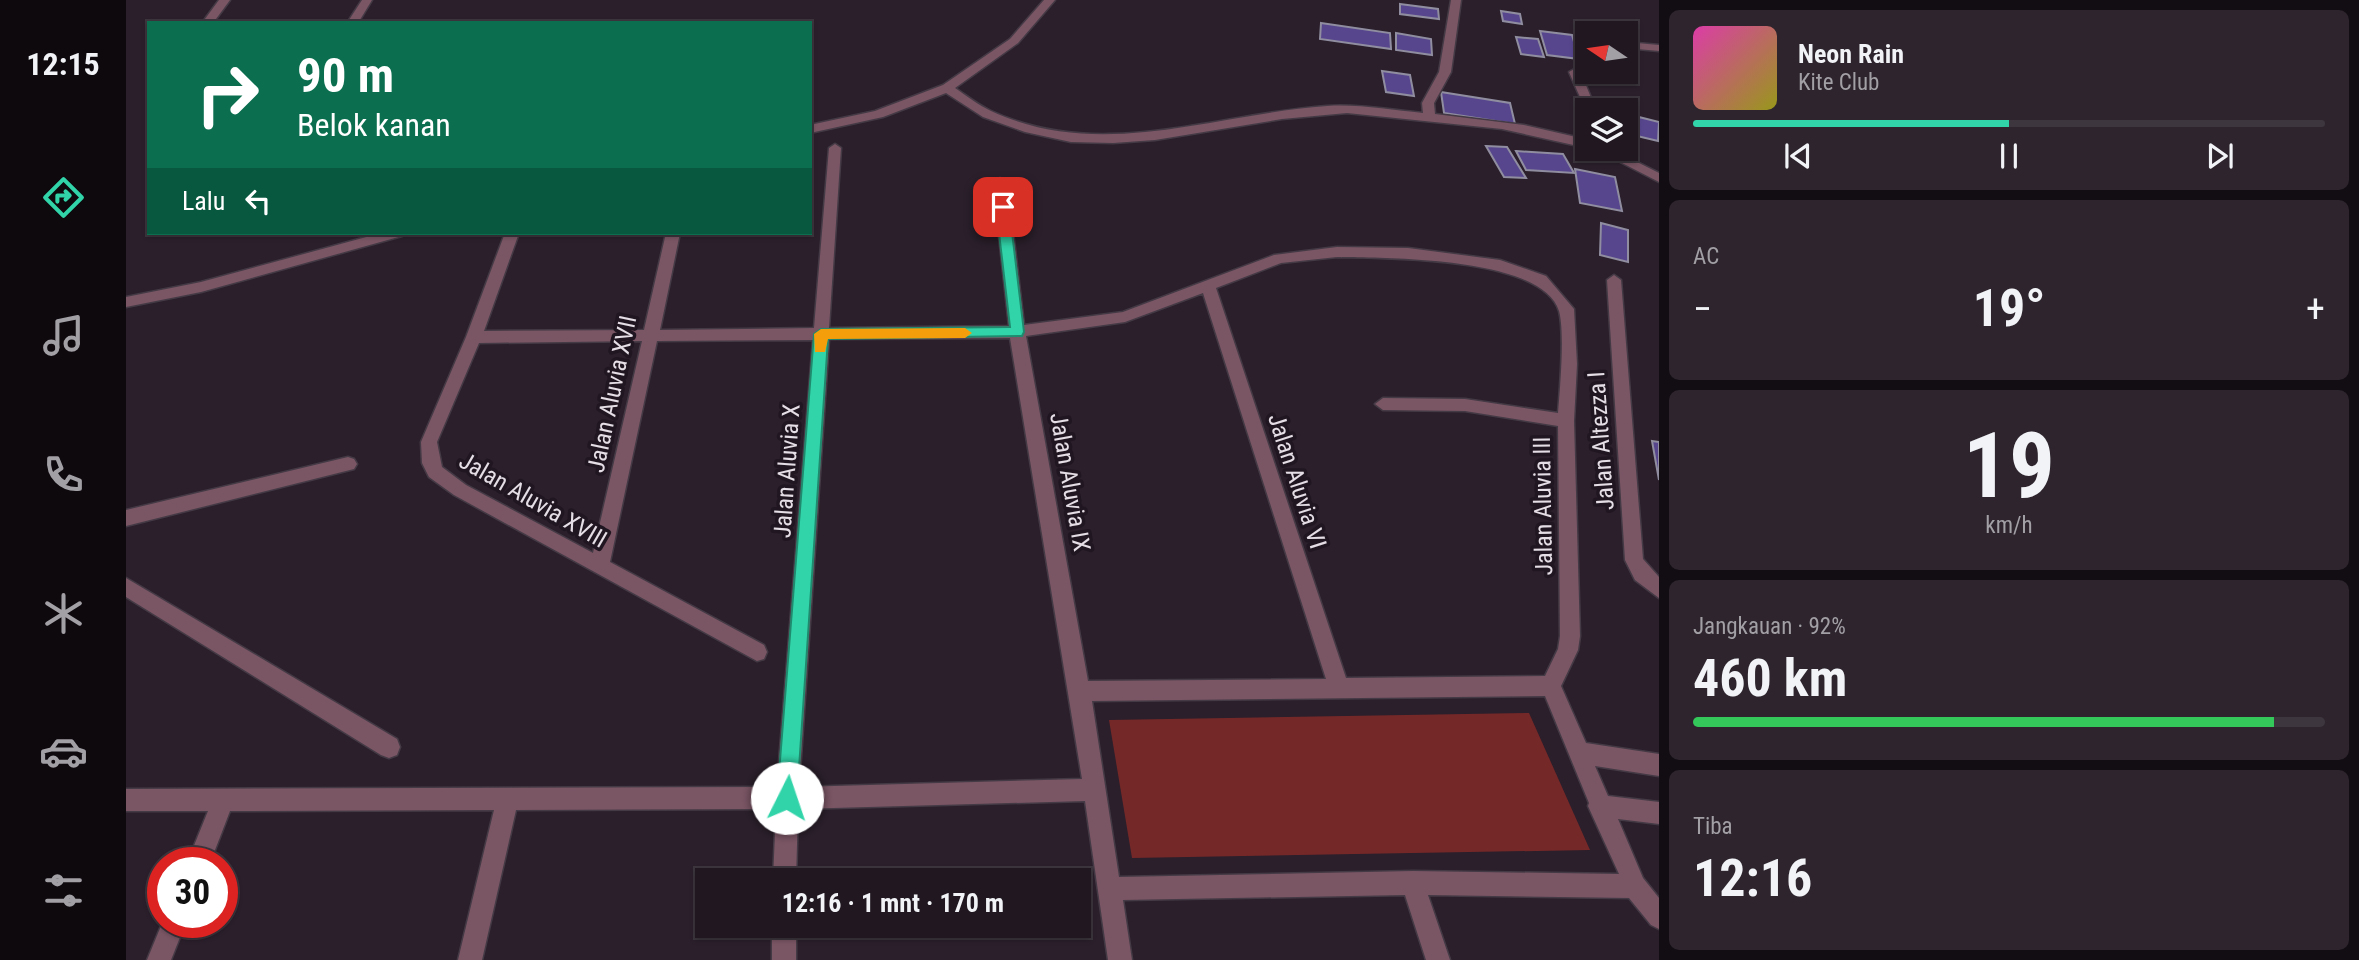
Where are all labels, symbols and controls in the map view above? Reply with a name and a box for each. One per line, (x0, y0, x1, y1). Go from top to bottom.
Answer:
north arrow (1575, 21, 1638, 84)
map controls (1575, 21, 1638, 161)
text: Neon Rain (1798, 39, 1904, 69)
text: 12:15 (26, 45, 100, 83)
text: 90 m (297, 47, 394, 104)
icon: right (182, 49, 273, 140)
text: Kite Club (1798, 69, 1879, 96)
button: layers (1575, 98, 1638, 161)
text: Belok kanan (297, 106, 451, 144)
icon: previous (1779, 137, 1817, 175)
icon: pause (1990, 137, 2028, 175)
icon: next (2201, 137, 2239, 175)
icon: directions (39, 173, 88, 222)
pin (973, 177, 1033, 237)
icon: left (239, 182, 277, 220)
text: Lalu (182, 186, 225, 216)
icon: arrive (984, 188, 1022, 226)
text: AC (1693, 243, 1719, 270)
text: 19° (1973, 278, 2045, 339)
text: − (1693, 287, 1712, 331)
text: + (2306, 287, 2325, 331)
icon: music (39, 311, 88, 360)
street label: Jalan Aluvia XVII (582, 313, 642, 475)
street label: Jalan Altezza I (1582, 371, 1620, 511)
street label: Jalan Aluvia X (768, 403, 806, 539)
street label: Jalan Aluvia IX (1044, 410, 1096, 554)
street label: Jalan Aluvia VI (1262, 410, 1332, 552)
text: 19 (1963, 413, 2055, 519)
street label: Jalan Aluvia III (1528, 436, 1558, 576)
street label: Jalan Aluvia XVIII (454, 446, 612, 554)
icon: phone (39, 450, 88, 499)
text: km/h (1985, 512, 2033, 539)
icon: climate (39, 589, 88, 638)
text: Jangkauan · 92% (1693, 613, 1846, 640)
text: 460 km (1693, 648, 1847, 709)
icon: car (39, 727, 88, 776)
position arrow (750, 761, 824, 835)
text: Tiba (1693, 813, 1733, 840)
speed limit sign: 30 (147, 847, 238, 938)
text: 12:16 (1693, 848, 1812, 909)
icon: filters (39, 866, 88, 915)
text: 12:16 · 1 mnt · 170 m (782, 888, 1004, 918)

